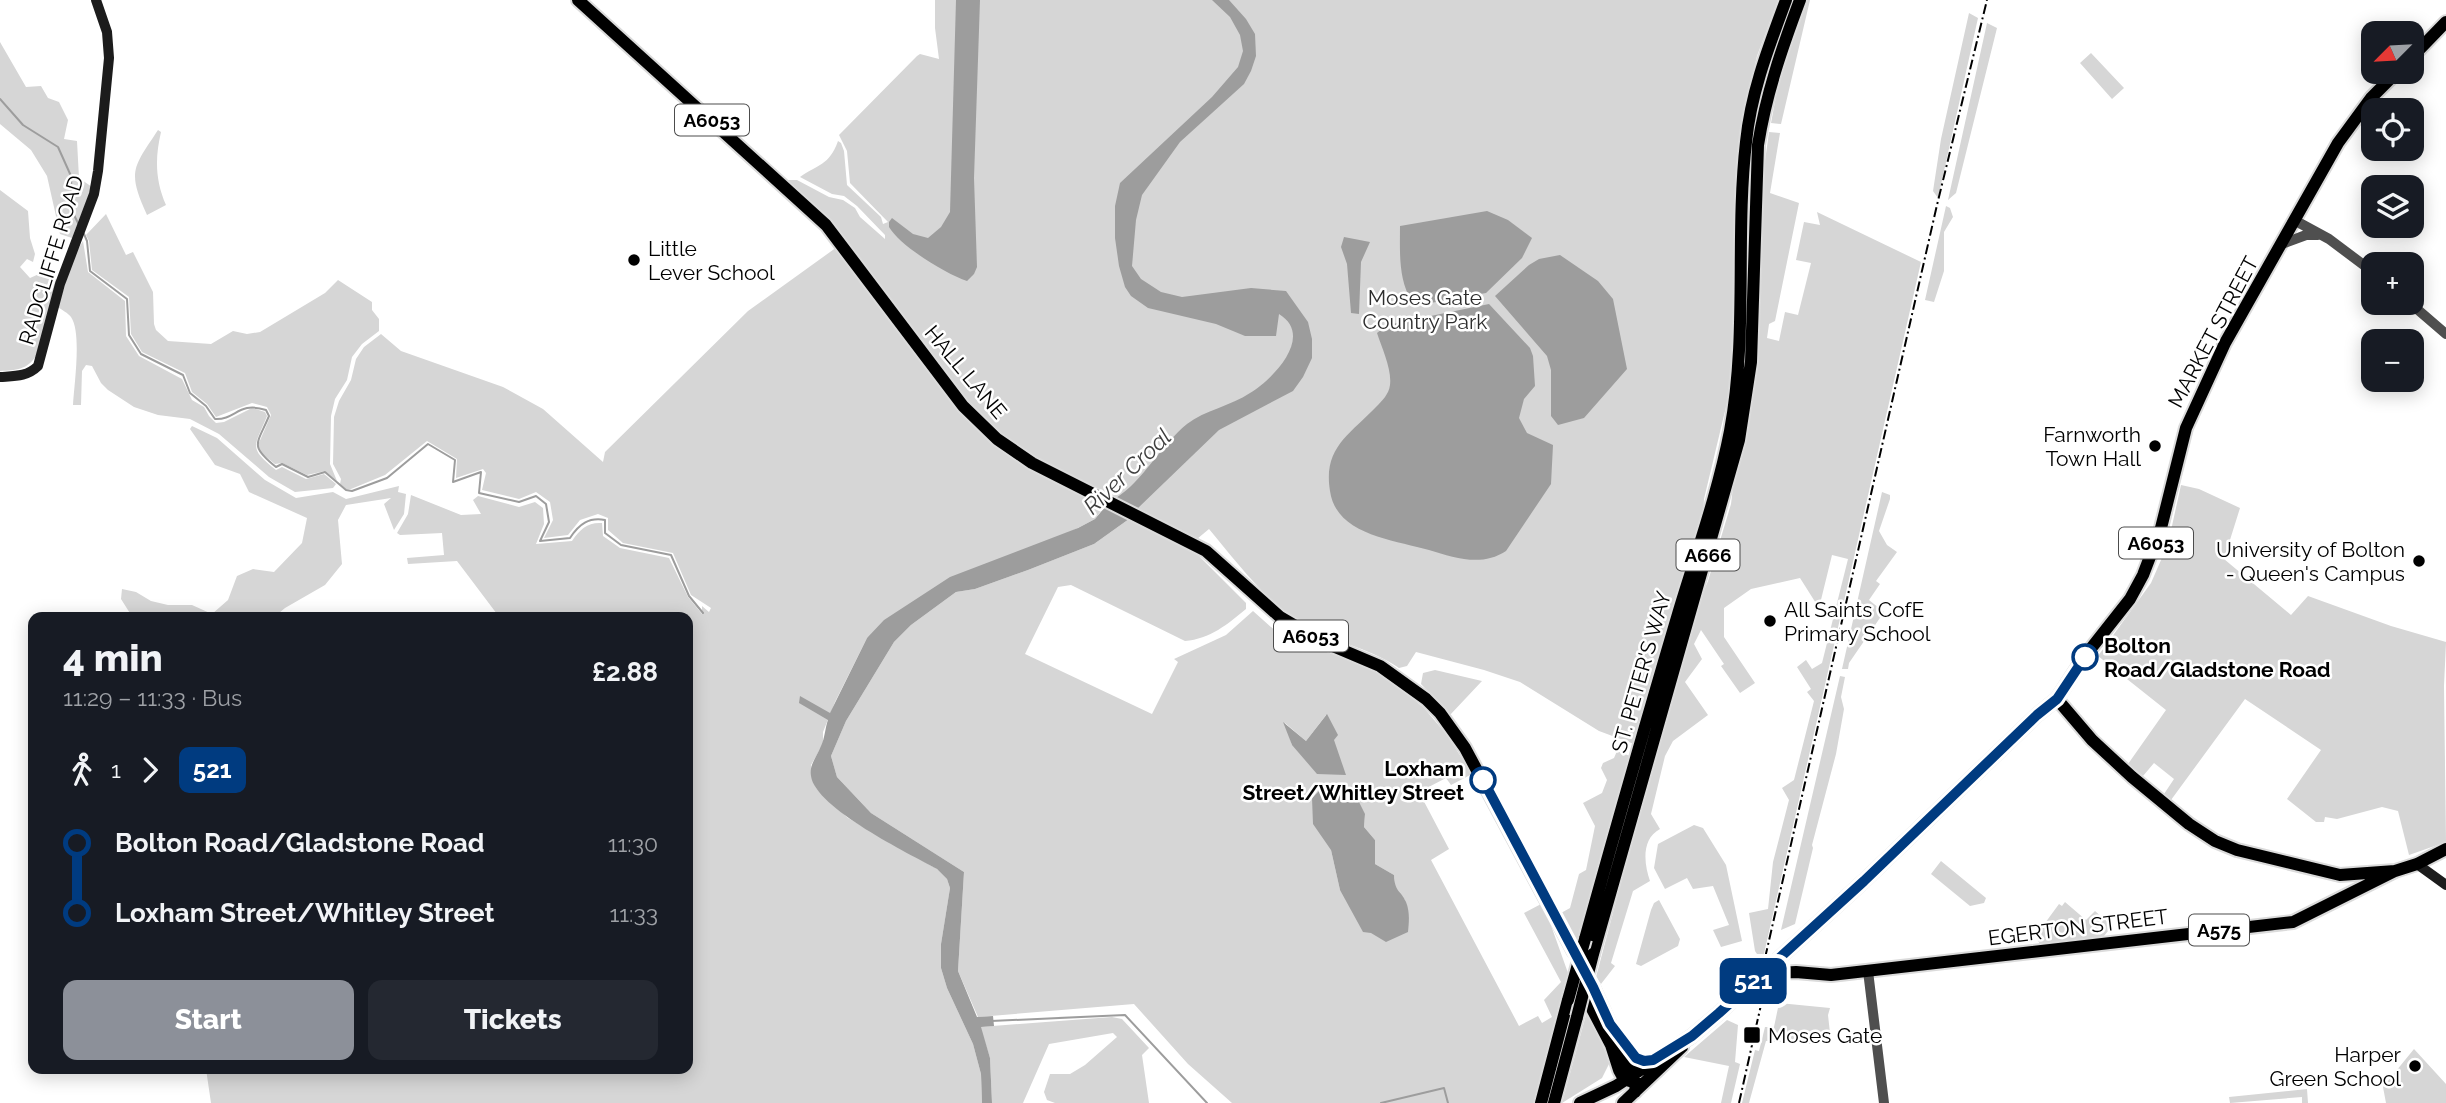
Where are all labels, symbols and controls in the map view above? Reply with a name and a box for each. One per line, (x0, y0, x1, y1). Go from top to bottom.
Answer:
north arrow (2361, 21, 2424, 84)
map controls (2361, 21, 2424, 392)
button: locate (2361, 98, 2424, 161)
road number: A6053 (675, 104, 749, 136)
street label: RADCLIFFE ROAD (13, 172, 89, 348)
button: layers (2361, 175, 2424, 238)
place label: Little Lever School (648, 236, 775, 285)
marker: Little Lever School (626, 252, 642, 268)
street label: MARKET STREET (2163, 252, 2264, 412)
button: + (2361, 252, 2424, 315)
park label: Moses Gate Country Park (1363, 285, 1487, 334)
street label: HALL LANE (920, 320, 1012, 424)
button: − (2361, 329, 2424, 392)
place label: Farnworth Town Hall (2043, 422, 2141, 471)
water label: River Croal (1078, 423, 1176, 519)
marker: Farnworth Town Hall (2147, 438, 2163, 454)
road number: A6053 (2119, 528, 2193, 558)
place label: University of Bolton - Queen's Campus (2216, 537, 2405, 586)
road number: A666 (1676, 540, 1740, 570)
marker: University of Bolton - Queen's Campus (2411, 553, 2427, 569)
street label: ST. PETER'S WAY (1606, 588, 1676, 756)
place label: All Saints CofE Primary School (1784, 597, 1931, 646)
marker: All Saints CofE Primary School (1762, 613, 1778, 629)
road number: A6053 (1274, 621, 1348, 652)
place label: Bolton Road/Gladstone Road (2104, 633, 2331, 682)
text: 4 min (63, 635, 163, 680)
marker: Bolton Road/Gladstone Road (2072, 644, 2098, 670)
text: £2.88 (592, 657, 658, 687)
text: 11:29 – 11:33 · Bus (63, 684, 242, 711)
icon: walk (63, 751, 101, 789)
icon: forward (131, 751, 169, 789)
text: 521 (193, 755, 232, 784)
text: 1 (111, 756, 121, 783)
place label: Loxham Street/Whitley Street (1242, 756, 1464, 805)
marker: Loxham Street/Whitley Street (1470, 767, 1496, 793)
text: Bolton Road/Gladstone Road (115, 828, 485, 858)
text: 11:30 (608, 830, 658, 857)
text: Loxham Street/Whitley Street (115, 898, 494, 928)
text: 11:33 (609, 900, 658, 927)
street label: EGERTON STREET (1987, 904, 2170, 950)
road number: A575 (2189, 914, 2249, 946)
line badge: 521 (1713, 958, 1793, 1004)
text: 521 (1734, 966, 1772, 995)
button: Start (63, 980, 354, 1060)
button: Tickets (368, 980, 658, 1060)
place label: Moses Gate (1768, 1023, 1882, 1048)
marker: Moses Gate (1742, 1025, 1762, 1045)
place label: Harper Green School (2269, 1042, 2402, 1091)
marker: Harper Green School (2407, 1058, 2423, 1074)

